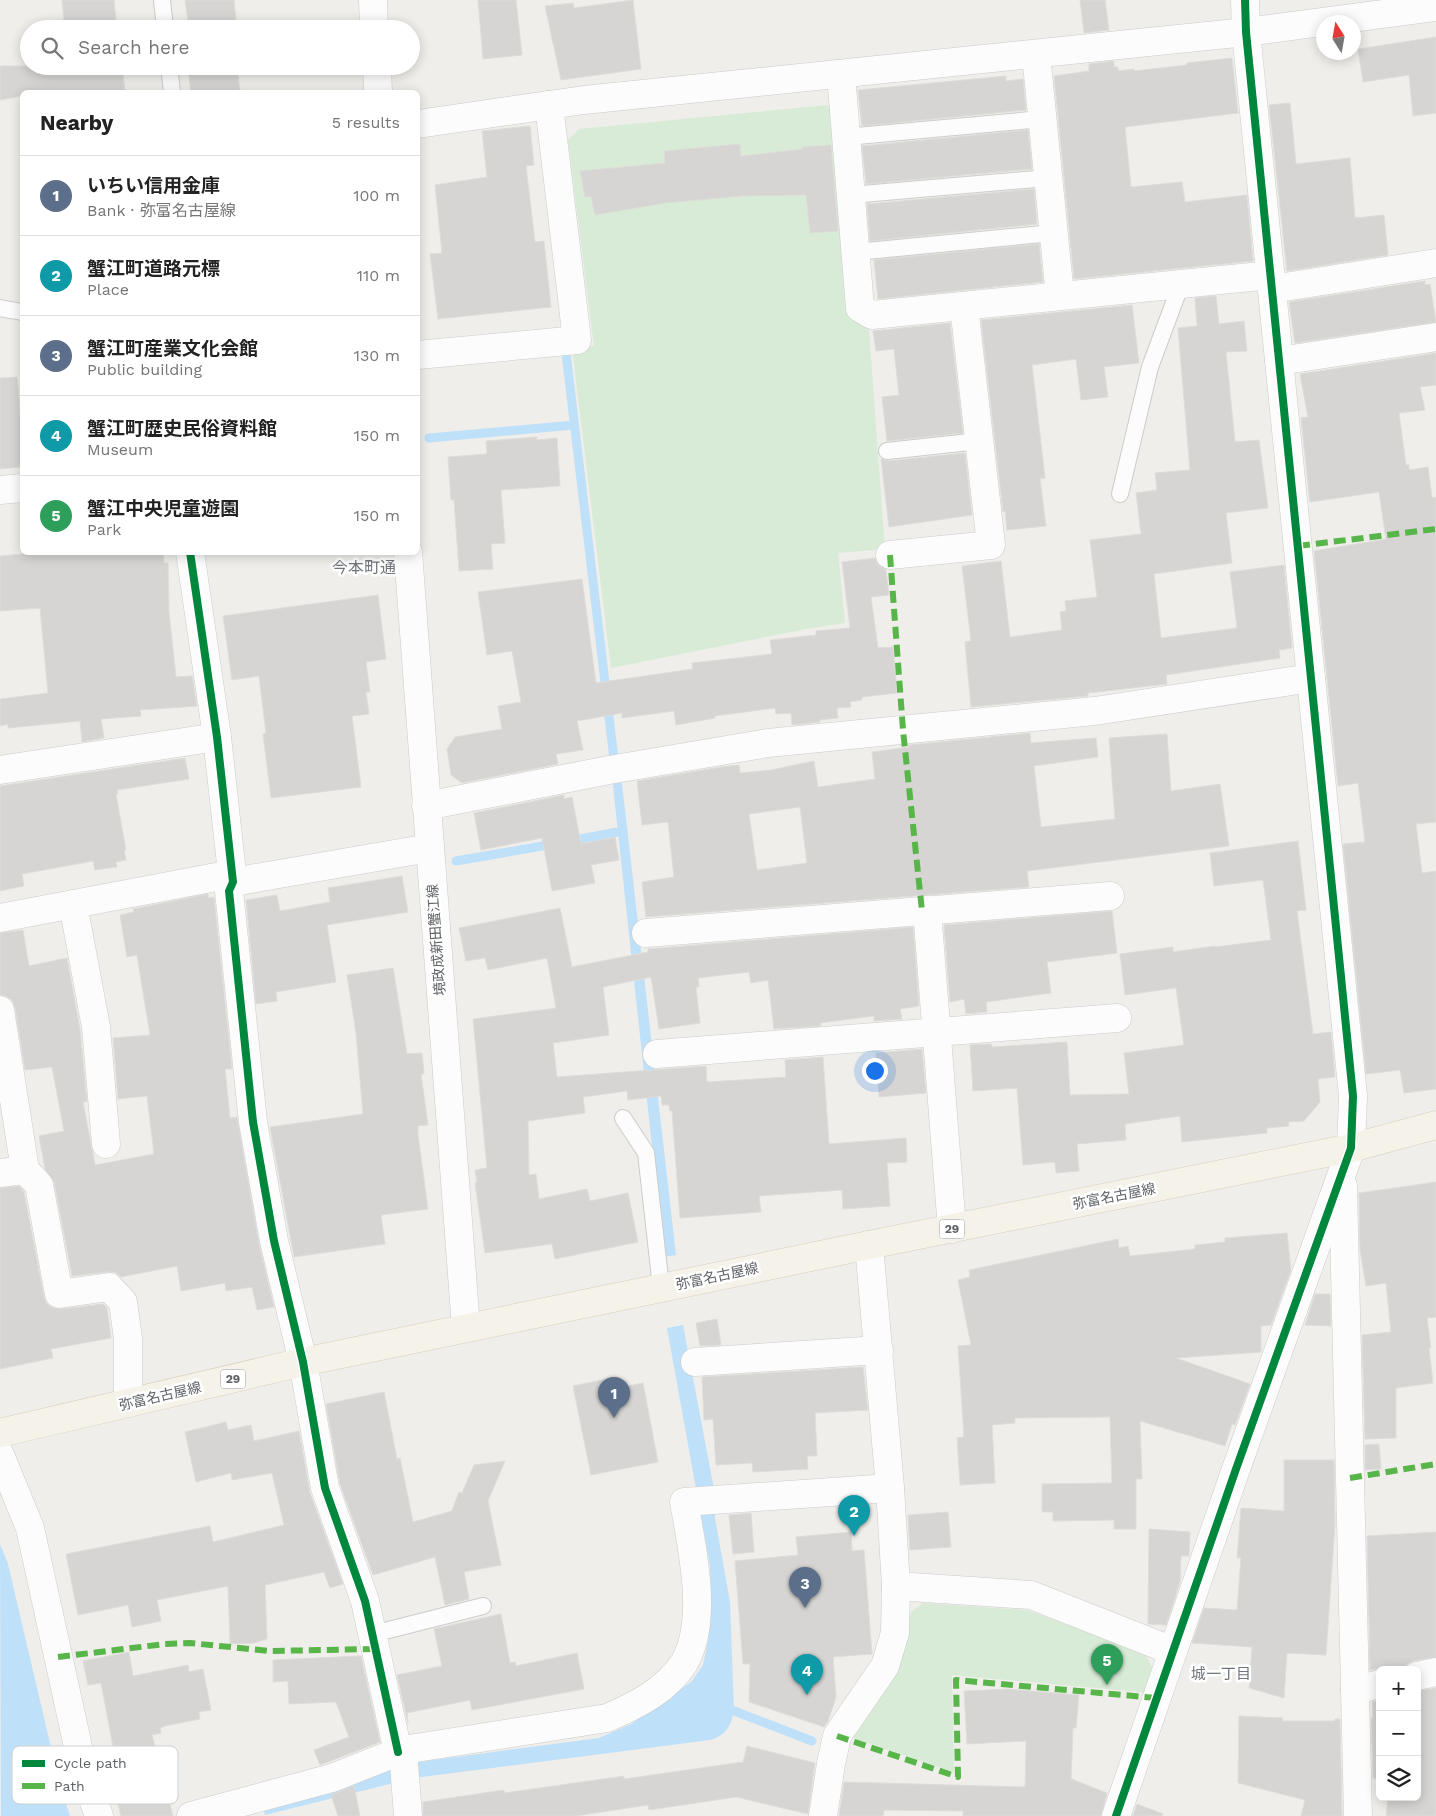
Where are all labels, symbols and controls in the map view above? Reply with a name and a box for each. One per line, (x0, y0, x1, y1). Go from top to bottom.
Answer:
north arrow (1316, 15, 1361, 60)
search box (20, 20, 420, 75)
icon: search (38, 34, 66, 62)
text: Search here (78, 36, 189, 59)
text: Nearby (40, 110, 113, 135)
text: 5 results (332, 113, 400, 132)
text: いちい信用金庫 (87, 174, 220, 197)
text: 1 (53, 186, 59, 205)
text: 100 m (353, 186, 400, 205)
text: Bank · 弥富名古屋線 (87, 201, 236, 220)
text: 蟹江町道路元標 (87, 257, 220, 280)
text: 2 (51, 266, 61, 285)
text: 110 m (357, 266, 400, 285)
text: Place (87, 280, 129, 299)
text: 蟹江町産業文化会館 (87, 337, 258, 360)
text: 3 (51, 346, 61, 365)
text: 130 m (354, 346, 400, 365)
text: Public building (87, 360, 202, 379)
text: 蟹江町歴史民俗資料館 (87, 417, 277, 440)
text: 4 (51, 426, 61, 445)
text: 150 m (354, 426, 400, 445)
text: Museum (87, 440, 153, 459)
text: 蟹江中央児童遊園 (87, 497, 239, 520)
text: 5 (51, 506, 61, 525)
text: 150 m (354, 506, 400, 525)
text: Park (87, 520, 121, 539)
district label: 今本町通 (332, 558, 396, 577)
street label: 境政成新田蟹江線 (424, 884, 448, 996)
your location (862, 1058, 888, 1084)
street label: 弥富名古屋線 (1071, 1180, 1157, 1212)
road number: 29 (940, 1220, 964, 1238)
street label: 弥富名古屋線 (674, 1259, 760, 1293)
road number: 29 (220, 1370, 246, 1388)
pin: 1 (598, 1377, 630, 1418)
street label: 弥富名古屋線 (117, 1379, 203, 1413)
pin: 2 (838, 1495, 870, 1536)
pin: 3 (789, 1567, 821, 1608)
pin: 5 (1091, 1644, 1123, 1685)
pin: 4 (791, 1654, 823, 1695)
district label: 城一丁目 (1191, 1665, 1251, 1683)
map controls (1376, 1666, 1421, 1801)
button: + (1376, 1666, 1421, 1711)
button: − (1376, 1711, 1421, 1756)
legend (12, 1746, 178, 1804)
text: Cycle path (54, 1755, 127, 1771)
button: layers (1376, 1756, 1421, 1801)
text: Path (54, 1778, 85, 1794)

